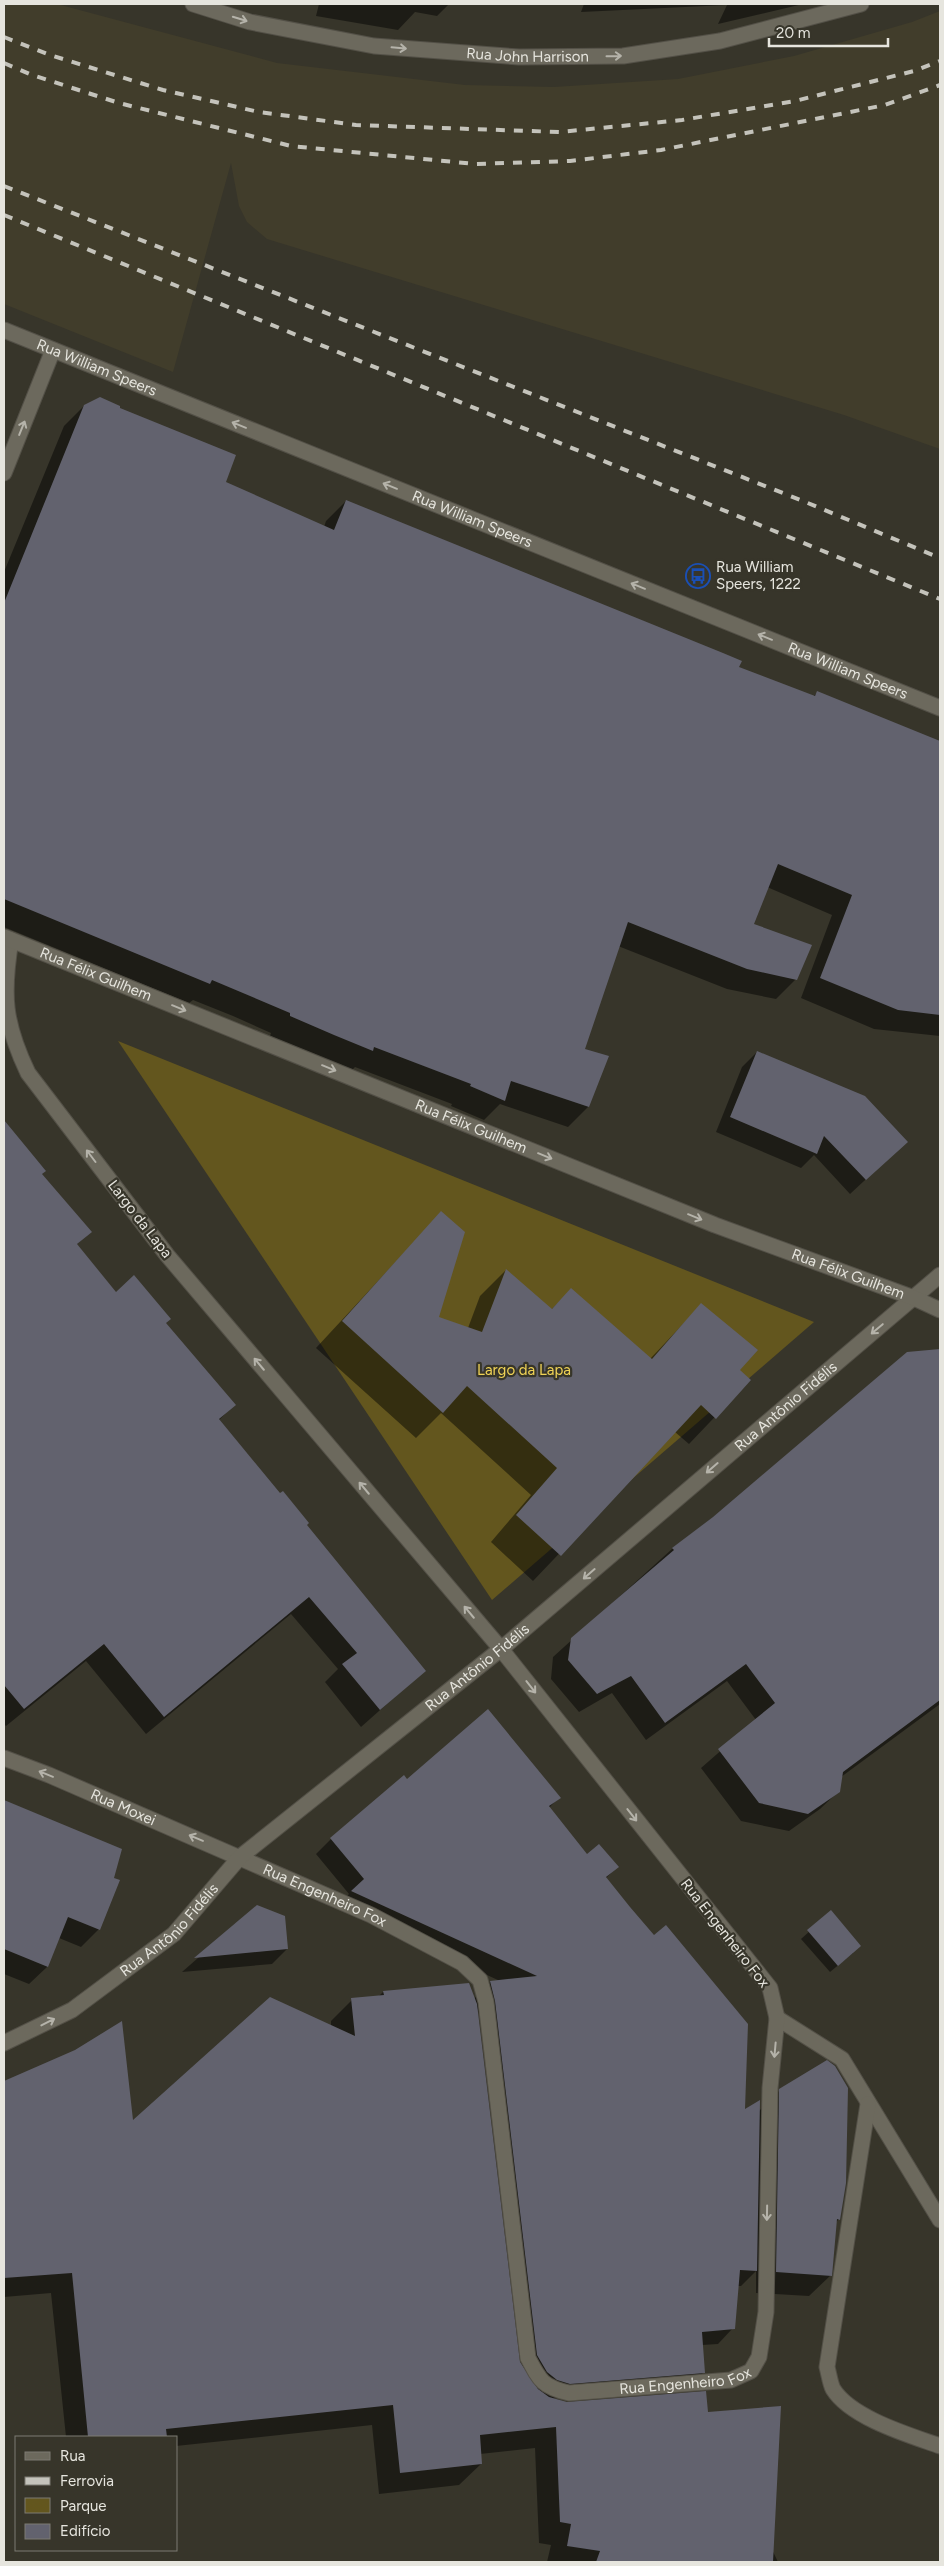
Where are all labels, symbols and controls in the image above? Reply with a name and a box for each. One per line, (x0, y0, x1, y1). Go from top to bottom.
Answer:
one-way arrow (231, 14, 247, 24)
scale bar (769, 15, 888, 47)
text: 20 m (776, 24, 810, 42)
one-way arrow (391, 43, 407, 53)
street label: Rua John Harrison (466, 44, 589, 66)
one-way arrow (606, 51, 622, 61)
street label: Rua William Speers (34, 335, 159, 400)
one-way arrow (232, 420, 247, 429)
one-way arrow (17, 421, 27, 436)
one-way arrow (383, 481, 398, 490)
street label: Rua William Speers (410, 487, 535, 551)
place label: Rua William Speers, 1222 (716, 558, 801, 593)
bus stop icon: Rua William Speers, 1222 (685, 563, 711, 589)
one-way arrow (631, 581, 646, 590)
one-way arrow (758, 632, 773, 642)
street label: Rua William Speers (785, 638, 910, 703)
street label: Rua Félix Guilhem (37, 943, 154, 1005)
one-way arrow (171, 1004, 186, 1013)
one-way arrow (321, 1064, 336, 1073)
street label: Rua Félix Guilhem (413, 1096, 530, 1157)
one-way arrow (86, 1150, 97, 1163)
one-way arrow (537, 1151, 552, 1161)
street label: Largo da Lapa (104, 1176, 176, 1262)
one-way arrow (687, 1212, 702, 1222)
street label: Rua Félix Guilhem (789, 1245, 907, 1303)
one-way arrow (870, 1323, 883, 1335)
one-way arrow (254, 1358, 265, 1371)
street label: Rua Antônio Fidélis (731, 1358, 841, 1455)
park label: Largo da Lapa (477, 1361, 571, 1379)
one-way arrow (706, 1462, 719, 1473)
one-way arrow (359, 1482, 370, 1495)
one-way arrow (583, 1568, 596, 1579)
one-way arrow (464, 1606, 475, 1619)
street label: Rua Antônio Fidélis (422, 1620, 533, 1715)
one-way arrow (526, 1681, 537, 1694)
one-way arrow (39, 1769, 54, 1779)
street label: Rua Moxei (88, 1785, 159, 1829)
one-way arrow (627, 1808, 638, 1821)
one-way arrow (188, 1833, 203, 1842)
street label: Rua Engenheiro Fox (260, 1860, 390, 1931)
street label: Rua Engenheiro Fox (677, 1875, 773, 1991)
street label: Rua Antônio Fidélis (116, 1880, 222, 1980)
one-way arrow (40, 2017, 55, 2027)
one-way arrow (770, 2042, 780, 2058)
one-way arrow (762, 2204, 772, 2220)
street label: Rua Engenheiro Fox (619, 2363, 754, 2398)
legend (15, 2436, 178, 2551)
text: Rua (60, 2447, 85, 2465)
text: Ferrovia (60, 2472, 114, 2490)
text: Parque (60, 2497, 107, 2515)
text: Edifício (60, 2522, 111, 2540)

